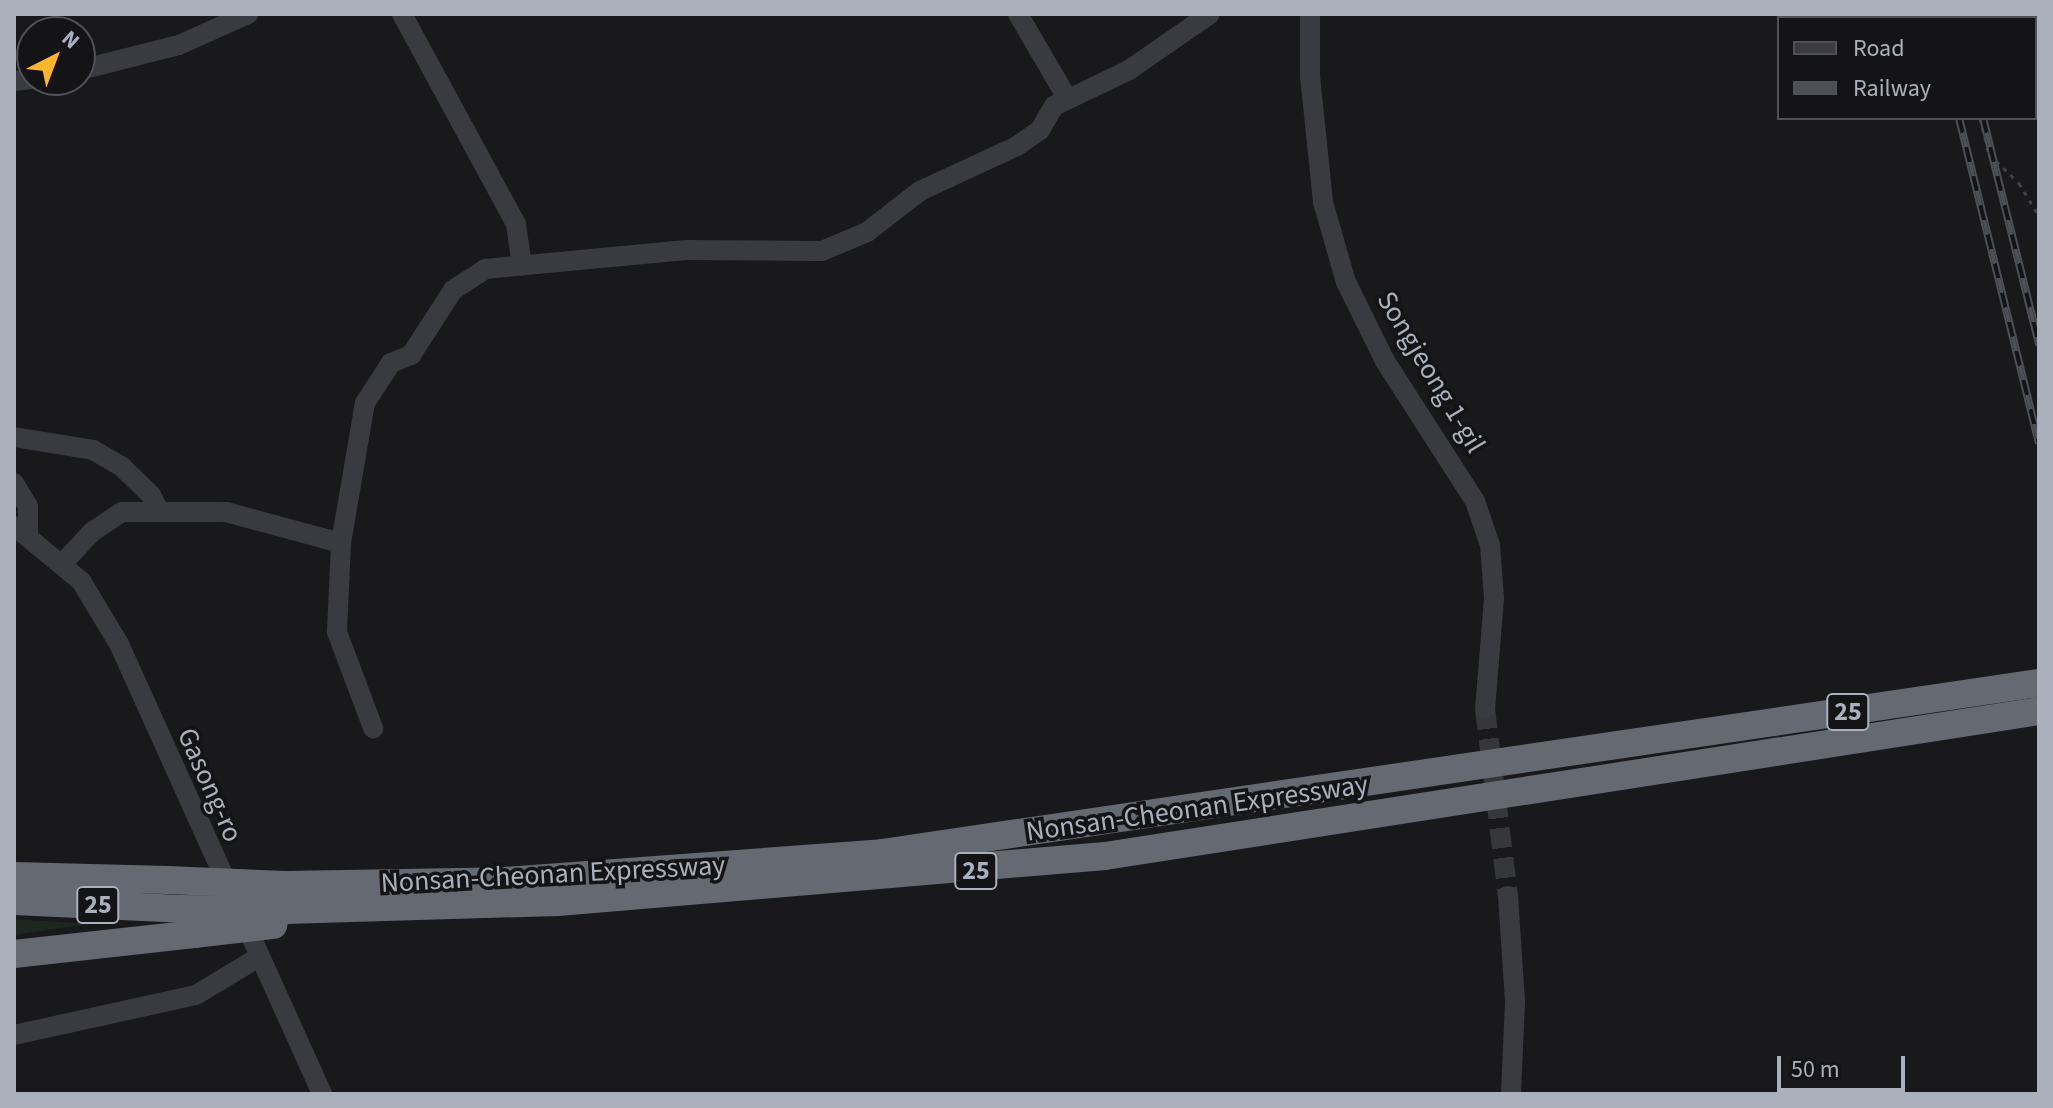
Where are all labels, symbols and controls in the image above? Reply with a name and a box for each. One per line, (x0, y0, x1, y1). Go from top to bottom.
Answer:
north arrow (16, 16, 96, 96)
legend (1777, 16, 2037, 120)
text: N (55, 23, 87, 56)
text: Road (1853, 31, 1905, 66)
text: Railway (1853, 71, 1931, 106)
street label: Songjeong 1-gil (1370, 285, 1492, 459)
road number: 25 (1826, 690, 1870, 734)
street label: Gasong-ro (170, 723, 250, 847)
street label: Nonsan-Cheonan Expressway (1024, 767, 1370, 849)
street label: Nonsan-Cheonan Expressway (380, 848, 726, 900)
road number: 25 (954, 849, 998, 893)
road number: 25 (76, 883, 120, 927)
scale bar (1781, 1040, 1909, 1090)
text: 50 m (1791, 1052, 1840, 1087)

